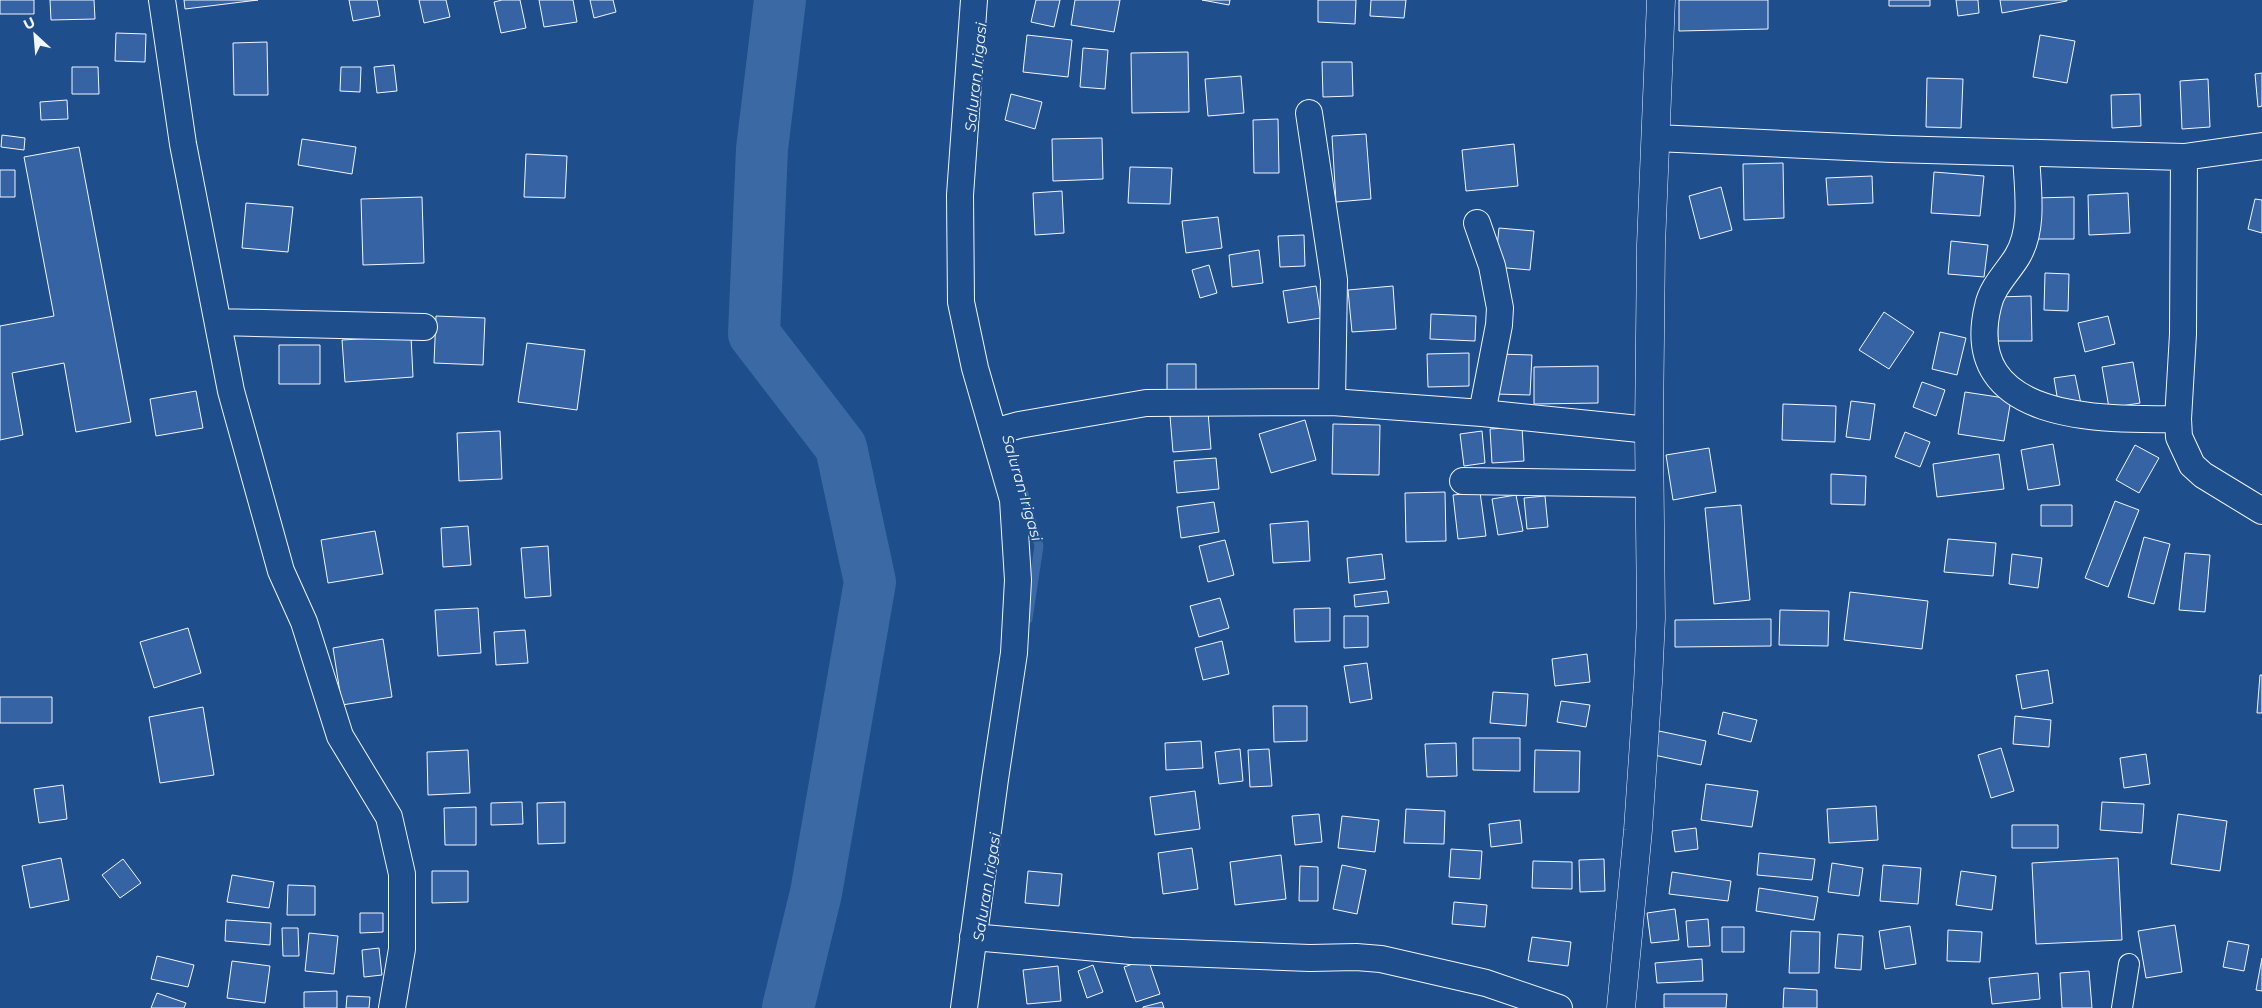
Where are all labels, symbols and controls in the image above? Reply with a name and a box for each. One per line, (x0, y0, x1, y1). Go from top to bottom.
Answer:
north arrow (10, 10, 60, 60)
text: U (20, 13, 38, 34)
water label: Saluran Irigasi (960, 20, 991, 133)
water label: Saluran Irigasi (998, 432, 1047, 544)
water label: Saluran Irigasi (969, 830, 1005, 943)

